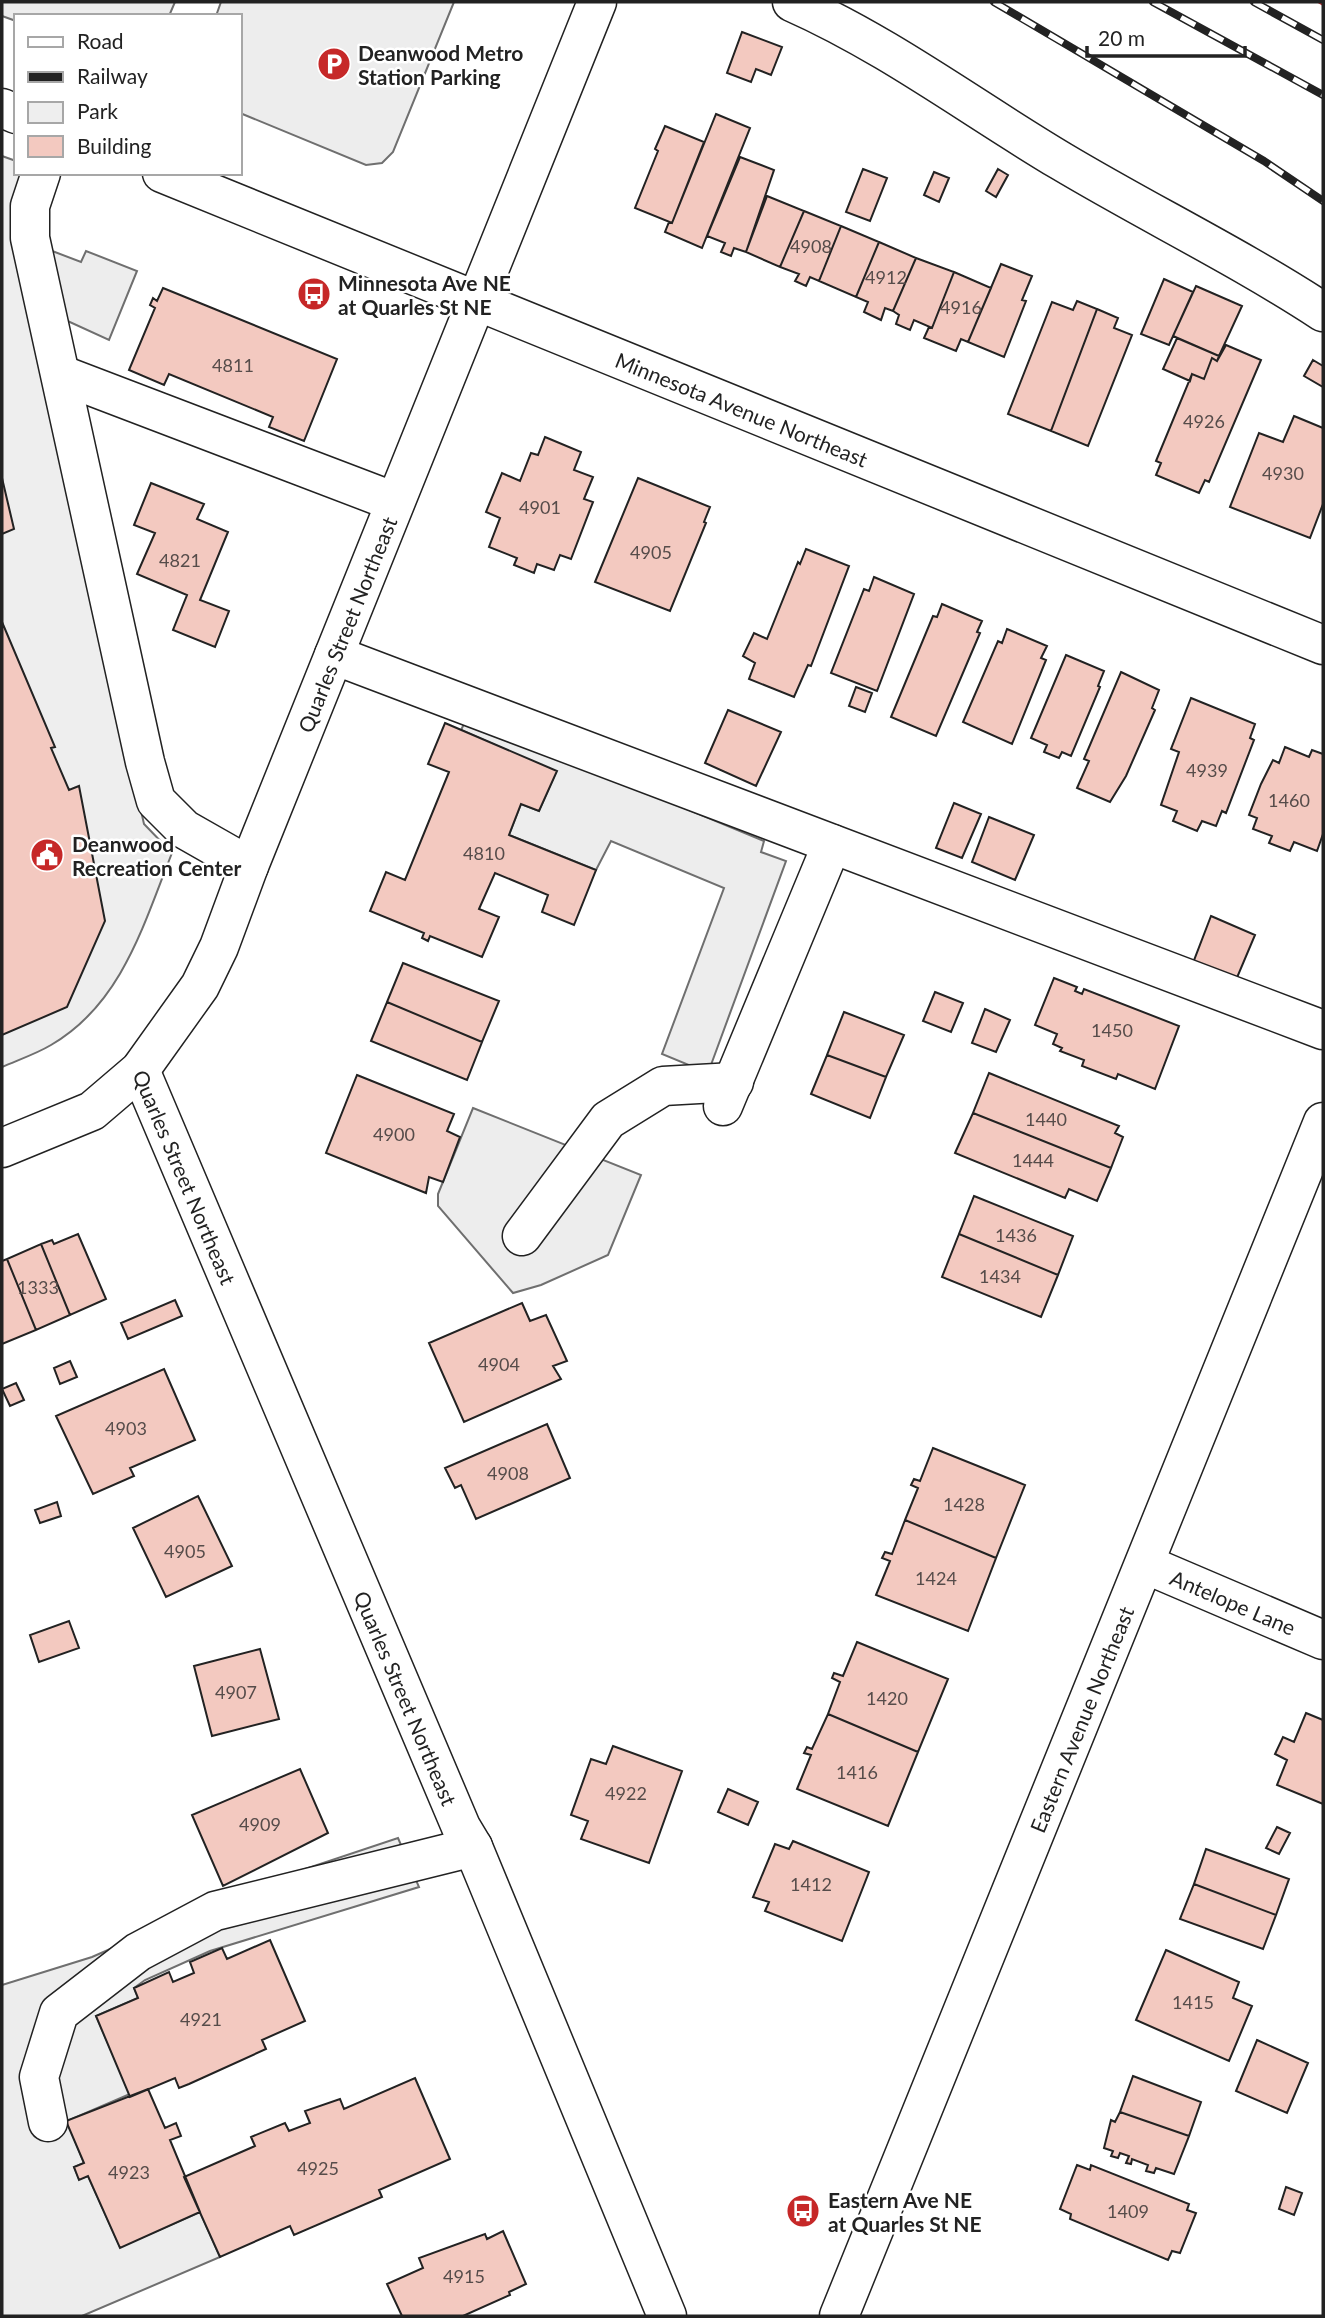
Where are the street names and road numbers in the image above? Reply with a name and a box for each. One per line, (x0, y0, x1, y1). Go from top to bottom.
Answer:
street label: Minnesota Avenue Northeast (612, 346, 872, 471)
street label: Quarles Street Northeast (292, 512, 401, 736)
street label: Quarles Street Northeast (129, 1066, 242, 1288)
street label: Antelope Lane (1167, 1564, 1300, 1639)
street label: Quarles Street Northeast (350, 1587, 463, 1809)
street label: Eastern Avenue Northeast (1024, 1602, 1138, 1836)

